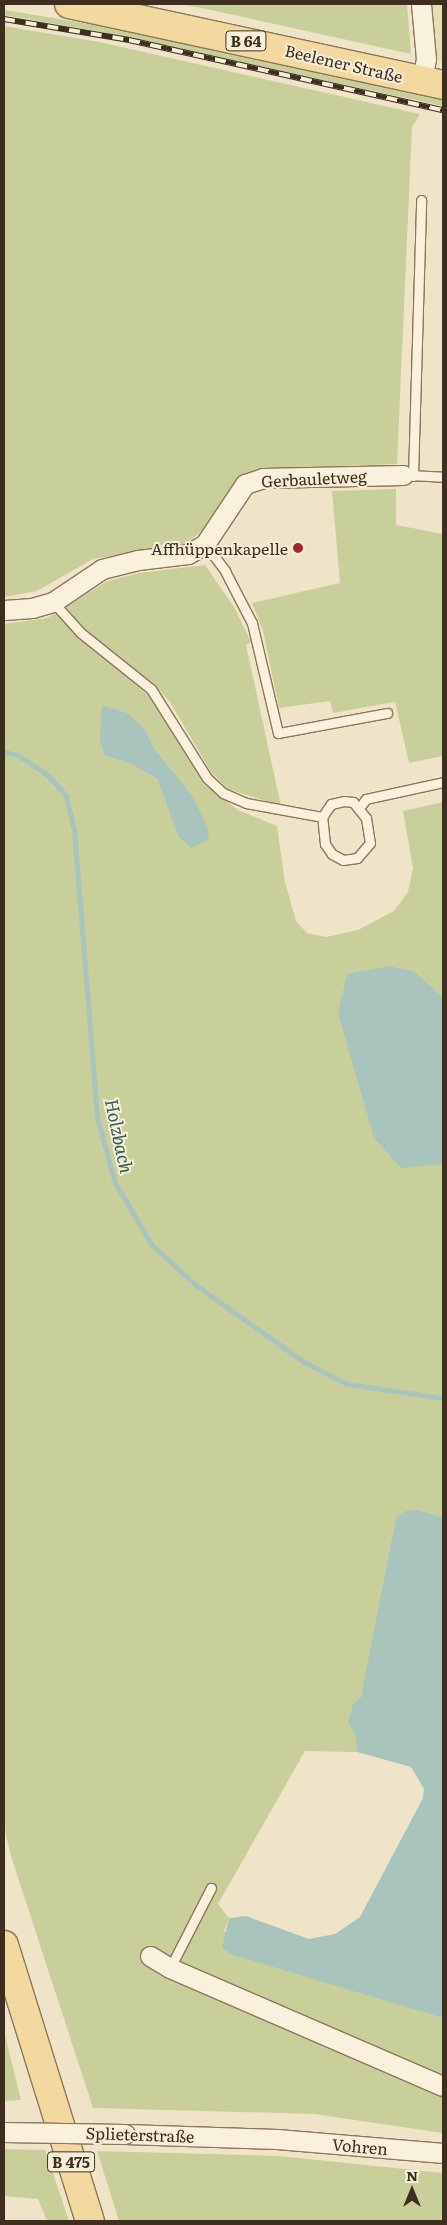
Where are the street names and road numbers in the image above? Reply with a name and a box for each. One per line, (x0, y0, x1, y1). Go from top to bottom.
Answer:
road number: B 64 (225, 28, 267, 54)
street label: Beelener Straße (283, 40, 405, 86)
street label: Gerbauletweg (261, 466, 367, 490)
street label: Splieterstraße (85, 2123, 195, 2145)
street label: Vohren (331, 2134, 389, 2158)
road number: B 475 (46, 2150, 96, 2174)

